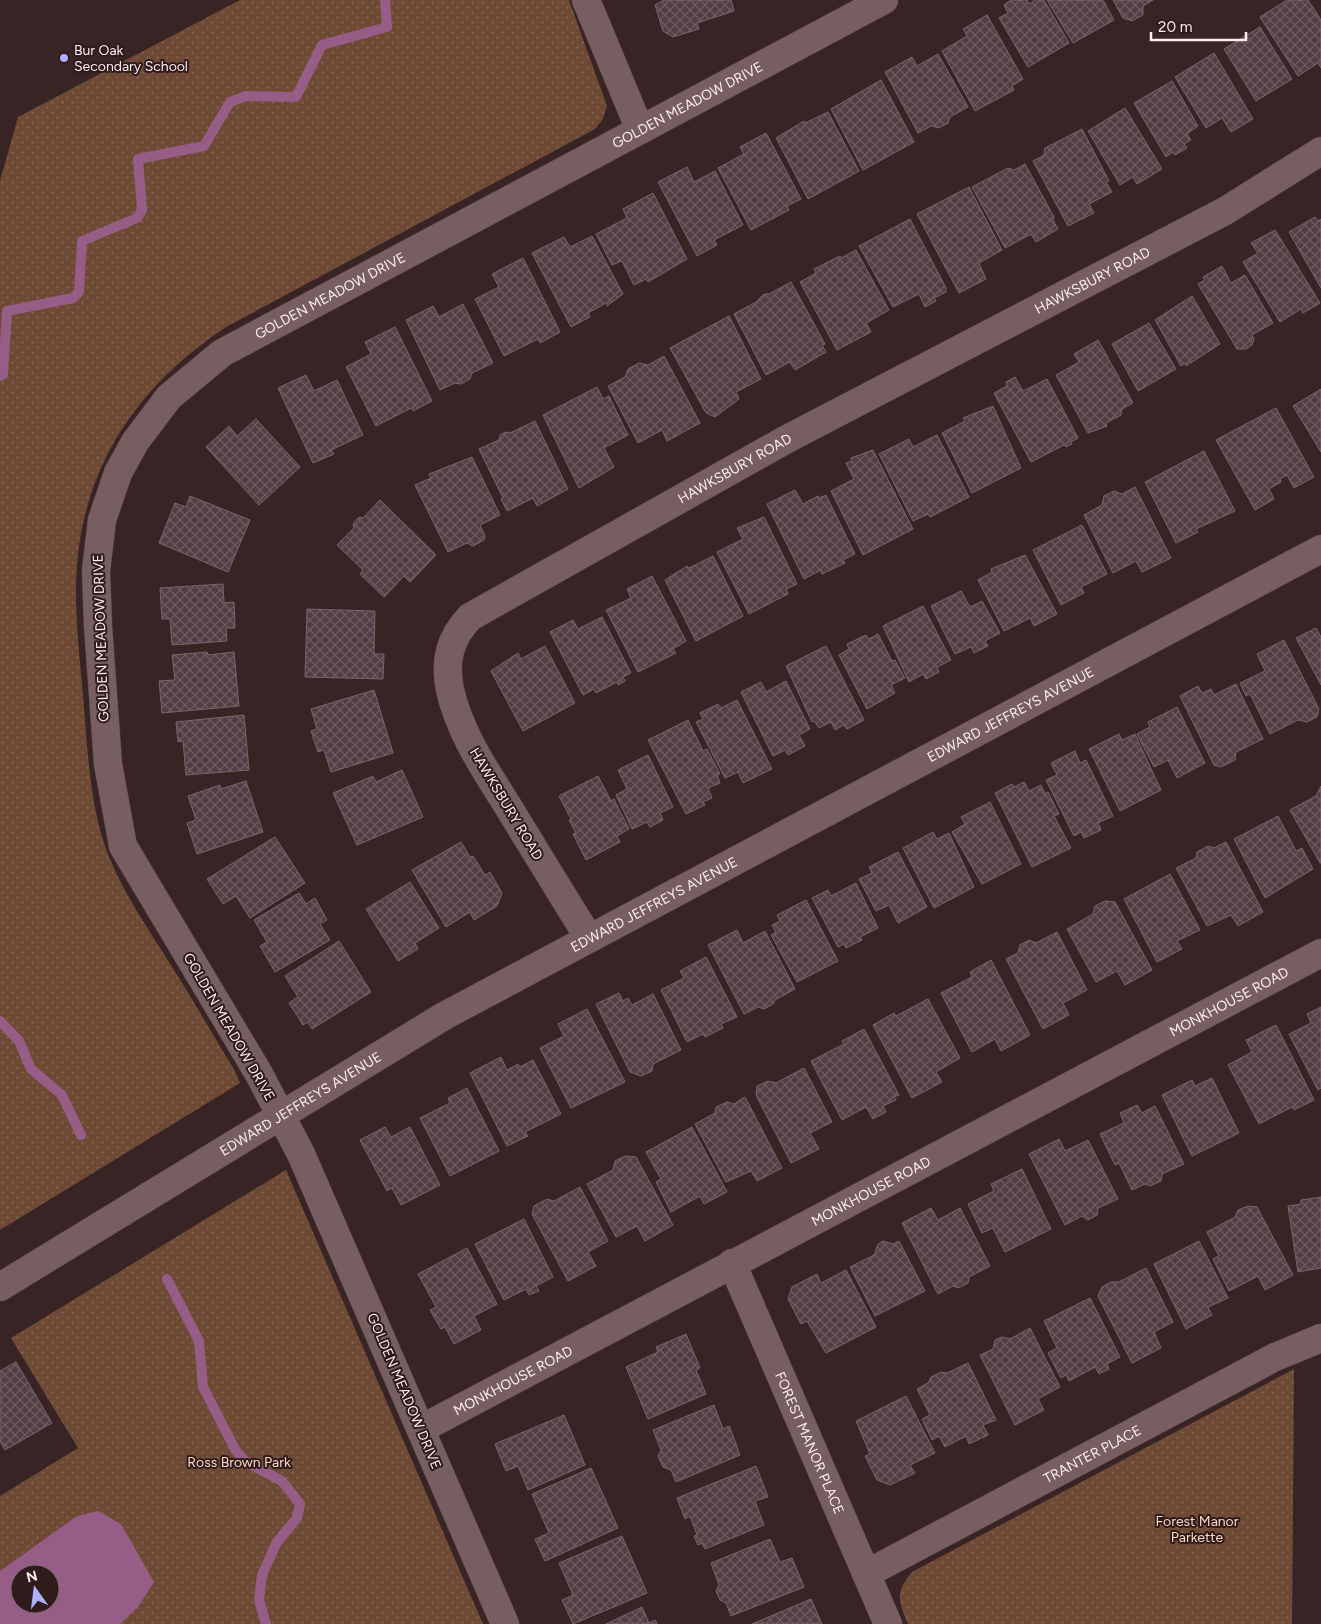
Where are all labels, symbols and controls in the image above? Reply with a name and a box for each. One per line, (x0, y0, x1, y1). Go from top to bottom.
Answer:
scale bar (1151, 10, 1246, 42)
text: 20 m (1158, 18, 1192, 36)
place label: Bur Oak Secondary School (74, 42, 188, 75)
marker: Bur Oak Secondary School (58, 52, 70, 64)
street label: GOLDEN MEADOW DRIVE (609, 58, 766, 152)
street label: HAWKSBURY ROAD (1031, 243, 1153, 317)
street label: GOLDEN MEADOW DRIVE (252, 248, 408, 342)
street label: HAWKSBURY ROAD (675, 430, 795, 507)
street label: GOLDEN MEADOW DRIVE (90, 554, 112, 722)
street label: EDWARD JEFFREYS AVENUE (924, 663, 1097, 766)
street label: HAWKSBURY ROAD (466, 745, 546, 863)
street label: EDWARD JEFFREYS AVENUE (568, 853, 740, 956)
street label: GOLDEN MEADOW DRIVE (180, 950, 278, 1104)
street label: MONKHOUSE ROAD (1166, 963, 1292, 1040)
street label: EDWARD JEFFREYS AVENUE (216, 1048, 384, 1159)
street label: MONKHOUSE ROAD (808, 1153, 934, 1230)
street label: GOLDEN MEADOW DRIVE (363, 1310, 445, 1472)
street label: MONKHOUSE ROAD (450, 1342, 575, 1419)
street label: FOREST MANOR PLACE (771, 1369, 848, 1517)
street label: TRANTER PLACE (1040, 1421, 1144, 1487)
park label: Ross Brown Park (187, 1454, 291, 1471)
park label: Forest Manor Parkette (1156, 1513, 1239, 1546)
north arrow (10, 1564, 60, 1614)
text: N (25, 1567, 39, 1586)

